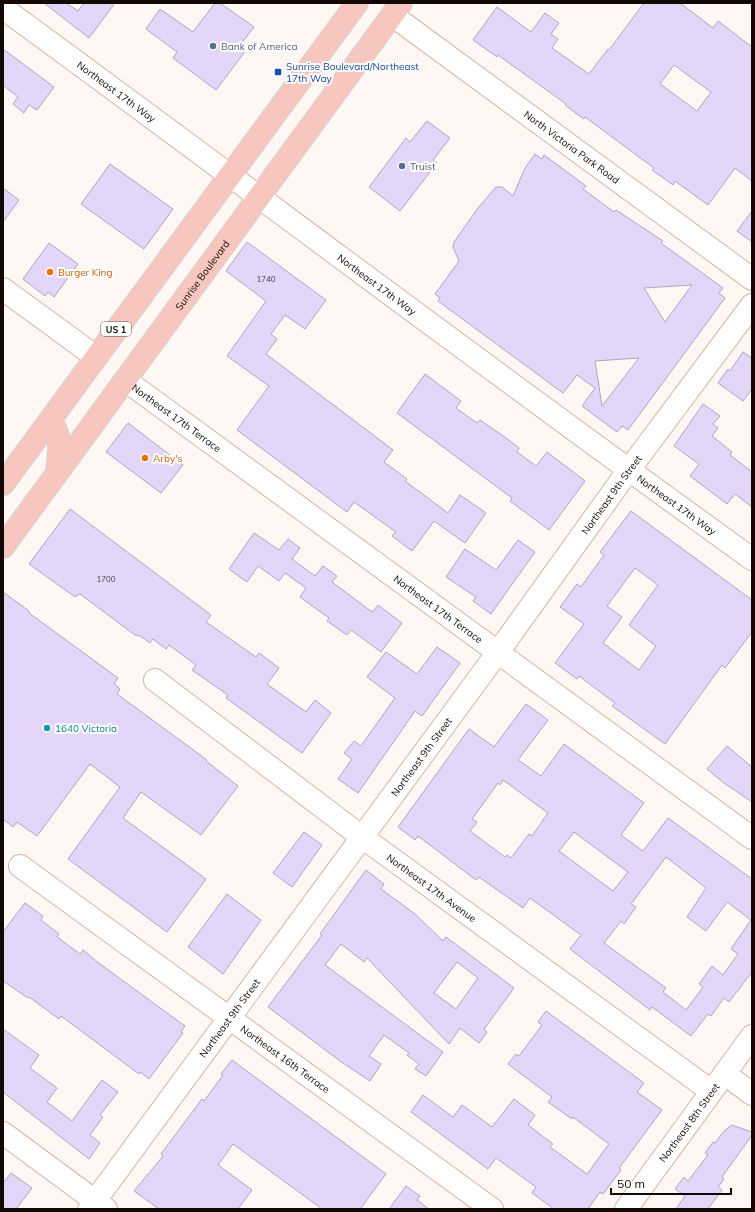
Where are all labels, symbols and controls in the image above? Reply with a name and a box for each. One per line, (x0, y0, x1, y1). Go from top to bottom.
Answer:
place label: Bank of America (221, 40, 298, 53)
marker: Bank of America (208, 41, 218, 51)
street label: Northeast 17th Way (75, 58, 159, 125)
place label: Sunrise Boulevard/Northeast 17th Way (286, 60, 419, 85)
marker: Sunrise Boulevard/Northeast 17th Way (273, 67, 283, 77)
street label: North Victoria Park Road (521, 107, 622, 186)
place label: Truist (410, 160, 436, 173)
marker: Truist (397, 161, 407, 171)
street label: Sunrise Boulevard (172, 237, 232, 313)
street label: Northeast 17th Way (335, 251, 419, 318)
place label: Burger King (58, 266, 112, 279)
marker: Burger King (45, 267, 55, 277)
house number: 1740 (256, 274, 276, 284)
road number: US 1 (101, 322, 131, 336)
street label: Northeast 17th Terrace (130, 381, 224, 455)
place label: Arby's (153, 452, 182, 465)
street label: Northeast 9th Street (578, 452, 645, 537)
marker: Arby's (140, 453, 150, 463)
street label: Northeast 17th Way (635, 472, 719, 538)
street label: Northeast 17th Terrace (391, 572, 485, 646)
house number: 1700 (96, 574, 116, 584)
street label: Northeast 9th Street (388, 714, 455, 799)
place label: 1640 Victoria (55, 722, 117, 735)
marker: 1640 Victoria (42, 723, 52, 733)
street label: Northeast 17th Avenue (384, 851, 479, 925)
street label: Northeast 9th Street (196, 976, 263, 1060)
street label: Northeast 16th Terrace (238, 1022, 333, 1096)
street label: Northeast 8th Street (656, 1080, 722, 1165)
scale bar (611, 1170, 731, 1196)
text: 50 m (617, 1176, 645, 1191)

